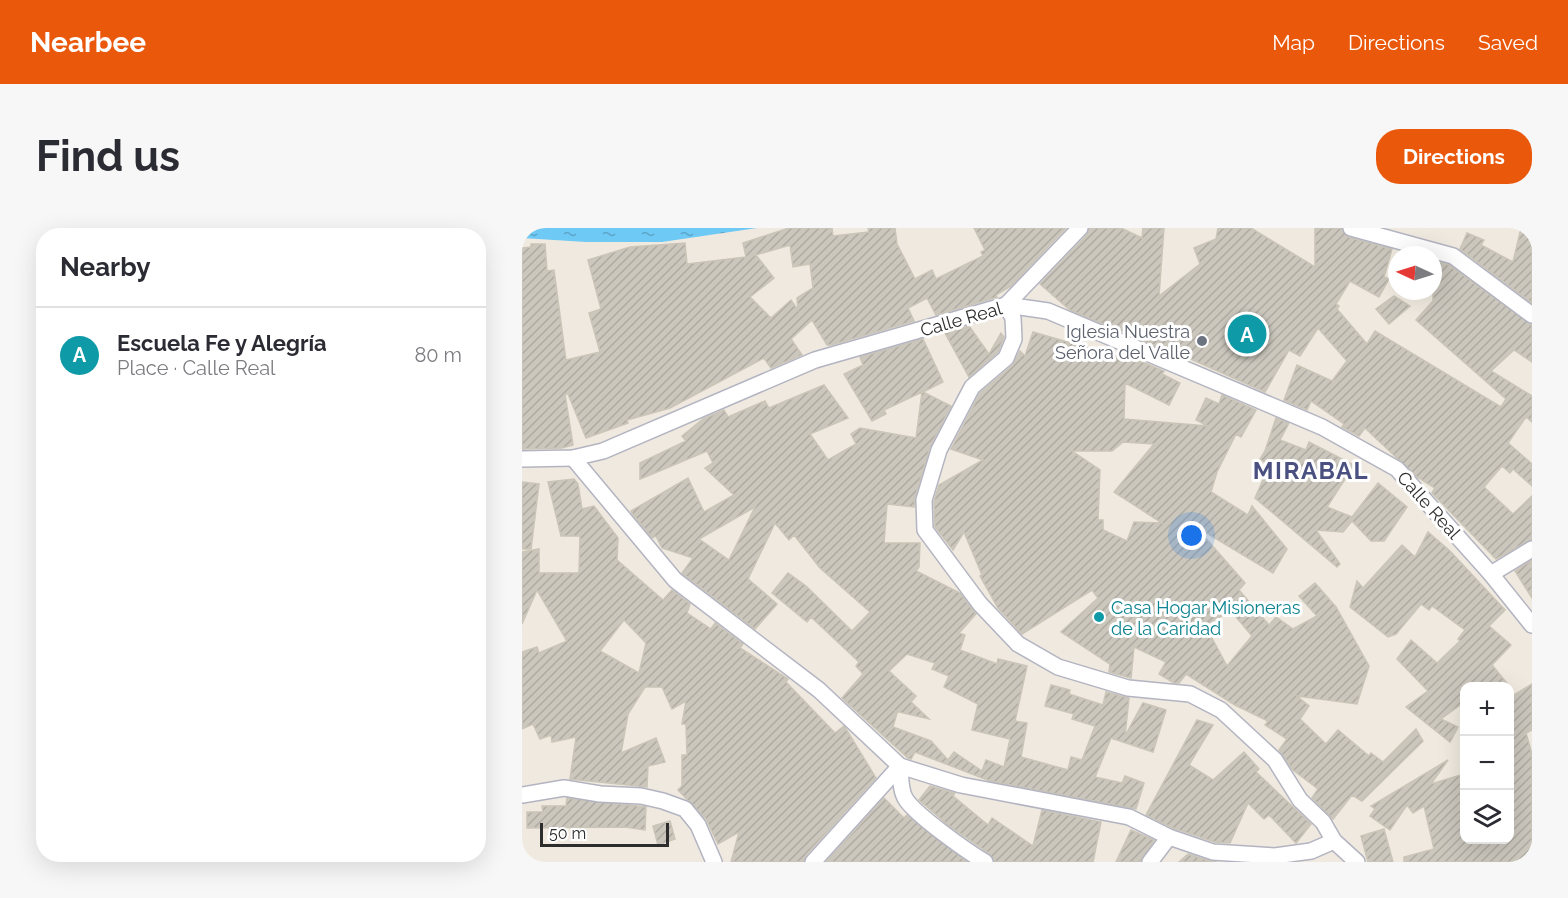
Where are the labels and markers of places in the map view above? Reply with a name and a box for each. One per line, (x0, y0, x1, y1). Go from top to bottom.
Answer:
pin: A (1228, 312, 1266, 356)
place label: Iglesia Nuestra Señora del Valle (1055, 321, 1190, 363)
marker: Iglesia Nuestra Señora del Valle (1195, 334, 1209, 348)
place label: Casa Hogar Misioneras de la Caridad (1111, 597, 1301, 639)
marker: Casa Hogar Misioneras de la Caridad (1092, 610, 1106, 624)

